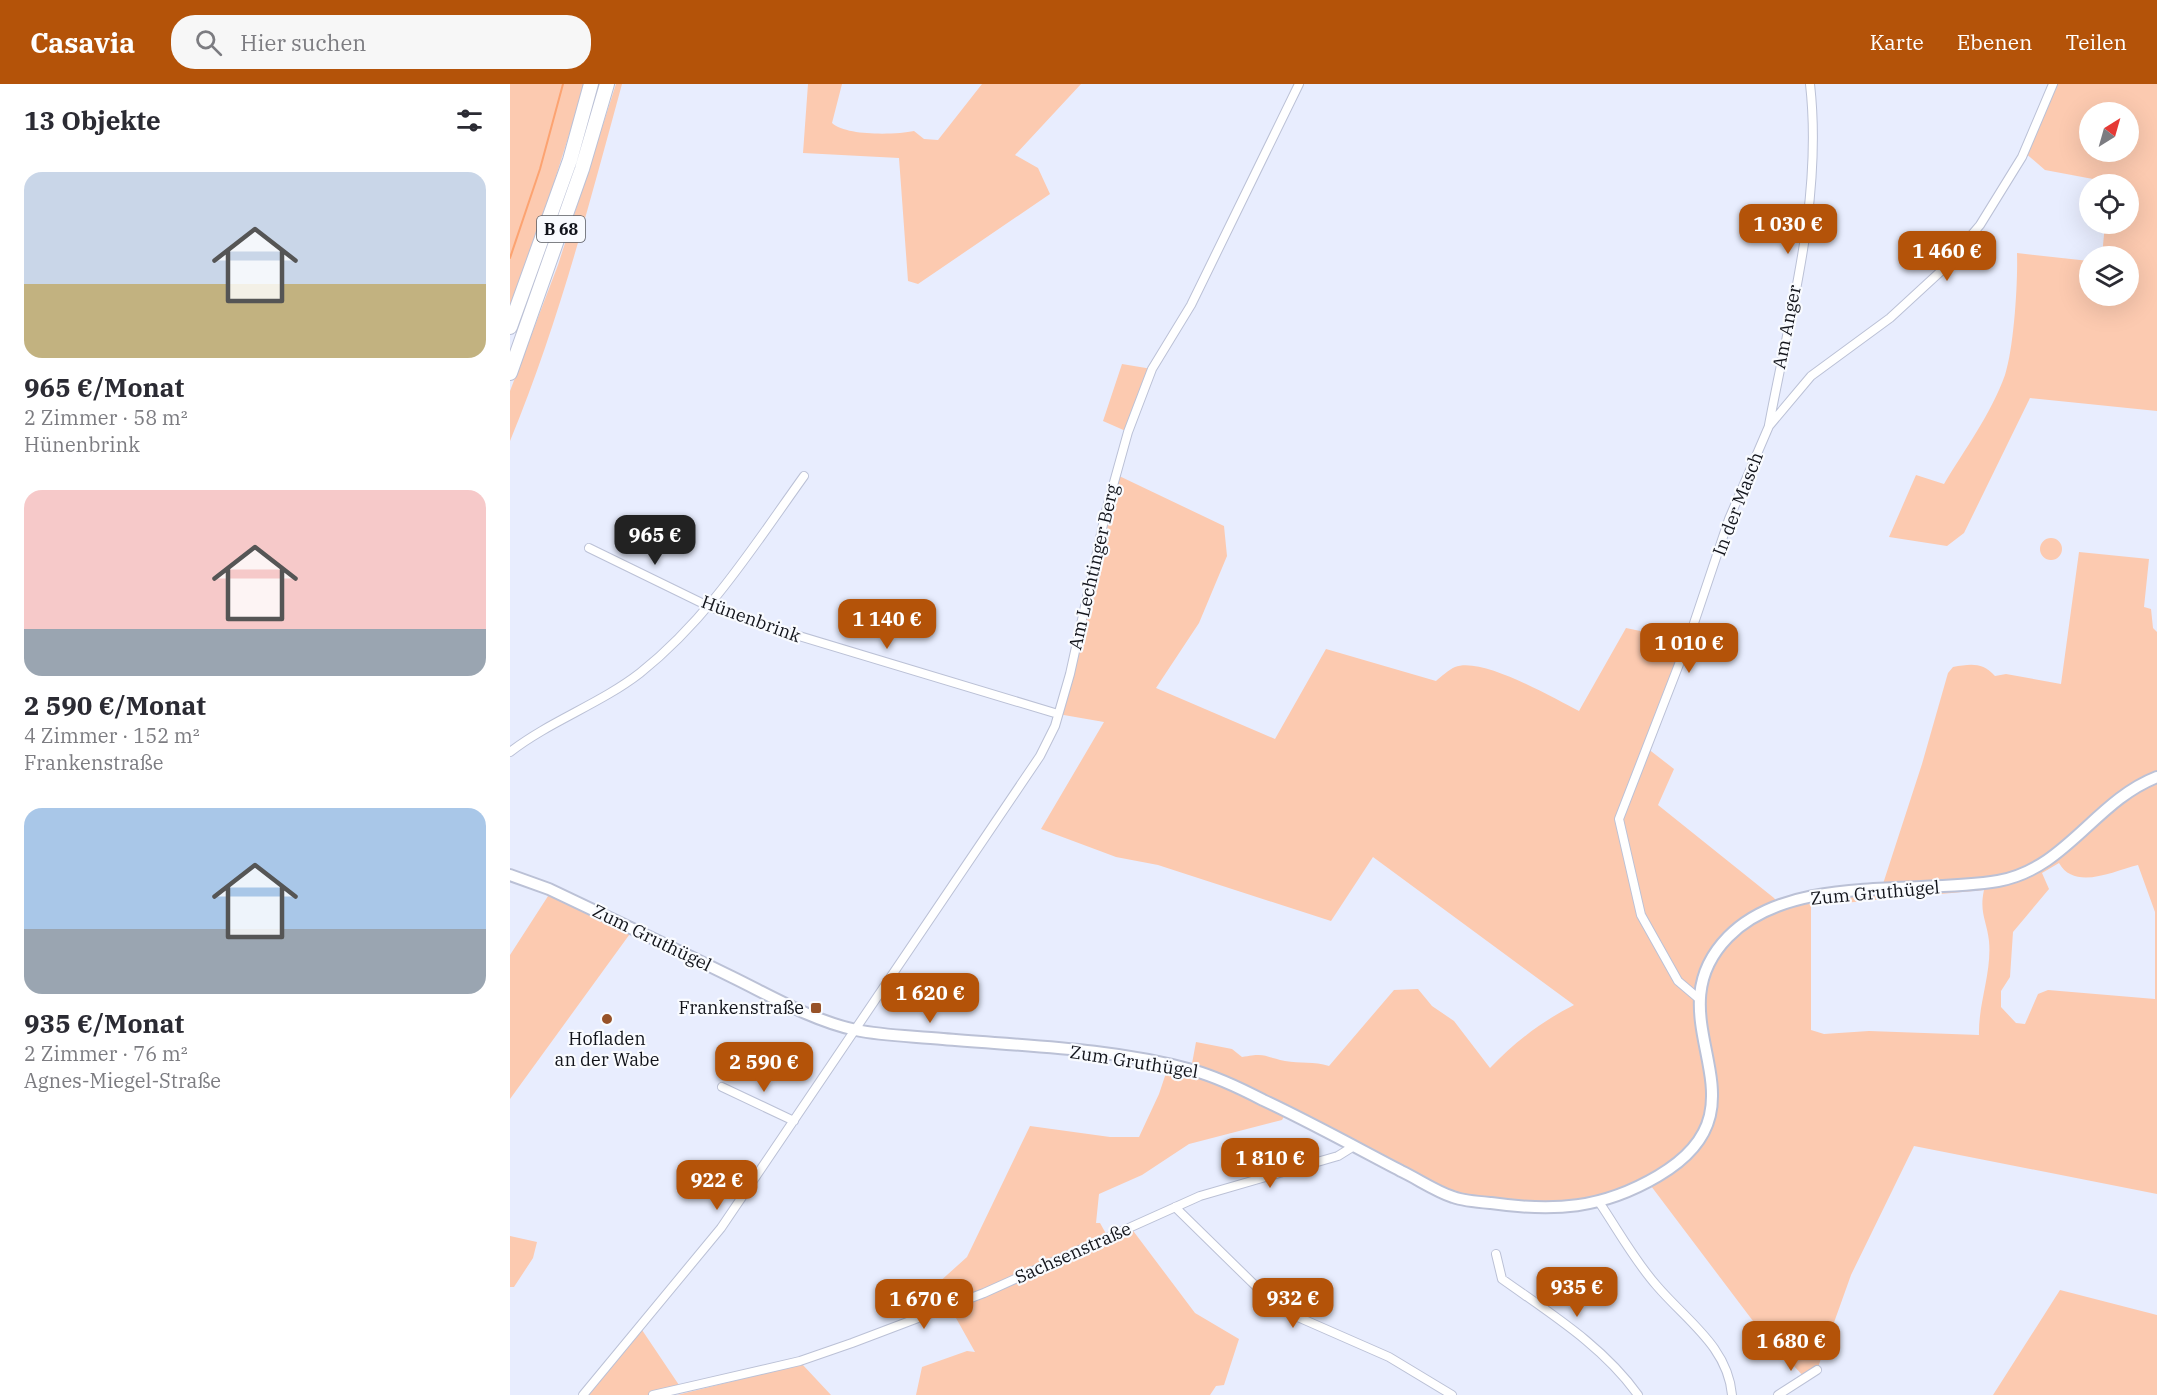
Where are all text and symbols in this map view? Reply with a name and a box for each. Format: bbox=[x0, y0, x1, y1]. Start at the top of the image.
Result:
search box bbox=[171, 15, 591, 69]
text: Casavia bbox=[30, 24, 135, 61]
icon: search bbox=[192, 26, 225, 59]
text: Hier suchen bbox=[240, 28, 366, 57]
text: Karte bbox=[1870, 28, 1924, 56]
text: Ebenen bbox=[1957, 28, 2032, 56]
text: Teilen bbox=[2065, 28, 2127, 56]
north arrow bbox=[2079, 102, 2139, 162]
map controls bbox=[2079, 102, 2139, 306]
text: 13 Objekte bbox=[24, 103, 161, 137]
icon: filters bbox=[453, 104, 486, 137]
button: locate bbox=[2079, 174, 2139, 234]
pin: 1 030 € bbox=[1733, 204, 1843, 255]
text: 1 030 € bbox=[1753, 210, 1823, 237]
icon: home bbox=[201, 211, 309, 319]
road number: B 68 bbox=[537, 216, 585, 242]
pin: 1 460 € bbox=[1892, 231, 2002, 282]
text: 1 460 € bbox=[1912, 237, 1982, 264]
button: layers bbox=[2079, 246, 2139, 306]
street label: Am Anger bbox=[1767, 283, 1806, 371]
text: 965 €/Monat bbox=[24, 370, 184, 404]
text: 2 Zimmer · 58 m² bbox=[24, 404, 188, 431]
text: Hünenbrink bbox=[24, 431, 140, 458]
street label: In der Masch bbox=[1707, 449, 1768, 559]
street label: Am Lechtinger Berg bbox=[1063, 482, 1124, 652]
pin: 965 € bbox=[613, 515, 697, 566]
text: 965 € bbox=[628, 521, 682, 548]
icon: home bbox=[201, 529, 309, 637]
street label: Hünenbrink bbox=[698, 590, 805, 647]
pin: 1 140 € bbox=[832, 599, 942, 650]
text: 1 140 € bbox=[852, 605, 922, 632]
pin: 1 010 € bbox=[1634, 623, 1744, 674]
text: 1 010 € bbox=[1654, 629, 1724, 656]
text: 2 590 €/Monat bbox=[24, 688, 206, 722]
text: 4 Zimmer · 152 m² bbox=[24, 722, 200, 749]
text: Frankenstraße bbox=[24, 749, 163, 776]
icon: home bbox=[201, 847, 309, 955]
street label: Zum Gruthügel bbox=[1809, 875, 1941, 910]
street label: Zum Gruthügel bbox=[589, 899, 716, 976]
pin: 1 620 € bbox=[875, 973, 985, 1024]
text: 1 620 € bbox=[895, 979, 965, 1006]
place label: Frankenstraße bbox=[678, 996, 804, 1019]
marker: Frankenstraße bbox=[809, 1001, 823, 1015]
text: 935 €/Monat bbox=[24, 1006, 184, 1040]
marker: Hofladen an der Wabe bbox=[600, 1012, 614, 1026]
place label: Hofladen an der Wabe bbox=[555, 1027, 659, 1071]
text: 2 Zimmer · 76 m² bbox=[24, 1040, 188, 1067]
street label: Zum Gruthügel bbox=[1068, 1040, 1200, 1083]
pin: 2 590 € bbox=[709, 1042, 819, 1093]
text: 2 590 € bbox=[729, 1048, 799, 1075]
text: Agnes-Miegel-Straße bbox=[24, 1067, 221, 1094]
pin: 1 810 € bbox=[1215, 1138, 1325, 1189]
text: 1 810 € bbox=[1235, 1144, 1305, 1171]
pin: 922 € bbox=[675, 1160, 759, 1211]
text: 922 € bbox=[690, 1166, 744, 1193]
street label: Sachsenstraße bbox=[1011, 1217, 1135, 1288]
pin: 935 € bbox=[1535, 1267, 1619, 1318]
text: 935 € bbox=[1550, 1273, 1604, 1300]
pin: 932 € bbox=[1251, 1278, 1335, 1329]
pin: 1 670 € bbox=[869, 1279, 979, 1330]
text: 932 € bbox=[1266, 1284, 1320, 1311]
text: 1 670 € bbox=[889, 1285, 959, 1312]
pin: 1 680 € bbox=[1736, 1321, 1846, 1372]
text: 1 680 € bbox=[1756, 1327, 1826, 1354]

